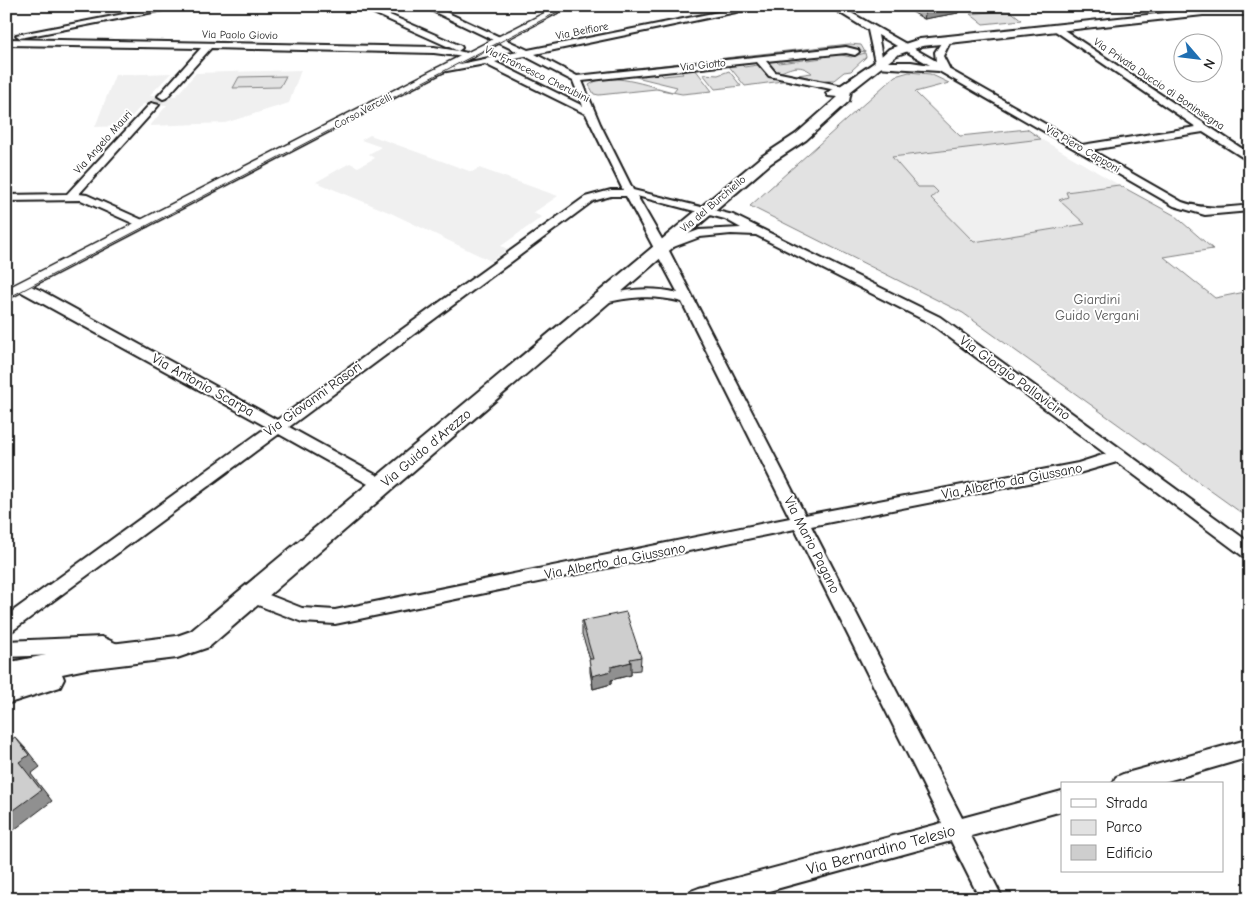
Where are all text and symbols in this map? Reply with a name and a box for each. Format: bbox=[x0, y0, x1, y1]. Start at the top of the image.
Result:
street label: Via Belfiore bbox=[554, 19, 610, 42]
street label: Via Paolo Giovio bbox=[202, 28, 278, 42]
north arrow bbox=[1174, 32, 1224, 82]
street label: Via Privata Duccio di Boninsegna bbox=[1091, 35, 1227, 133]
street label: Via Francesco Cherubini bbox=[482, 43, 592, 105]
street label: Via Giotto bbox=[680, 56, 727, 74]
text: N bbox=[1199, 56, 1219, 72]
street label: Corso Vercelli bbox=[332, 90, 394, 132]
street label: Via Angelo Mauri bbox=[71, 108, 135, 176]
street label: Via Piero Capponi bbox=[1043, 122, 1123, 176]
street label: Via del Burchiello bbox=[678, 173, 749, 235]
park label: Giardini Guido Vergani bbox=[1055, 291, 1139, 324]
street label: Via Giorgio Pallavicino bbox=[956, 332, 1074, 424]
street label: Via Antonio Scarpa bbox=[149, 350, 257, 420]
street label: Via Giovanni Rasori bbox=[261, 358, 365, 440]
street label: Via Guido d'Arezzo bbox=[378, 405, 474, 491]
street label: Via Alberto da Giussano bbox=[940, 459, 1084, 503]
street label: Via Mario Pagano bbox=[780, 494, 844, 596]
street label: Via Alberto da Giussano bbox=[543, 539, 687, 583]
legend bbox=[1061, 782, 1224, 872]
text: Strada bbox=[1106, 794, 1148, 812]
text: Parco bbox=[1106, 818, 1142, 836]
street label: Via Bernardino Telesio bbox=[805, 821, 957, 879]
text: Edificio bbox=[1106, 844, 1153, 862]

